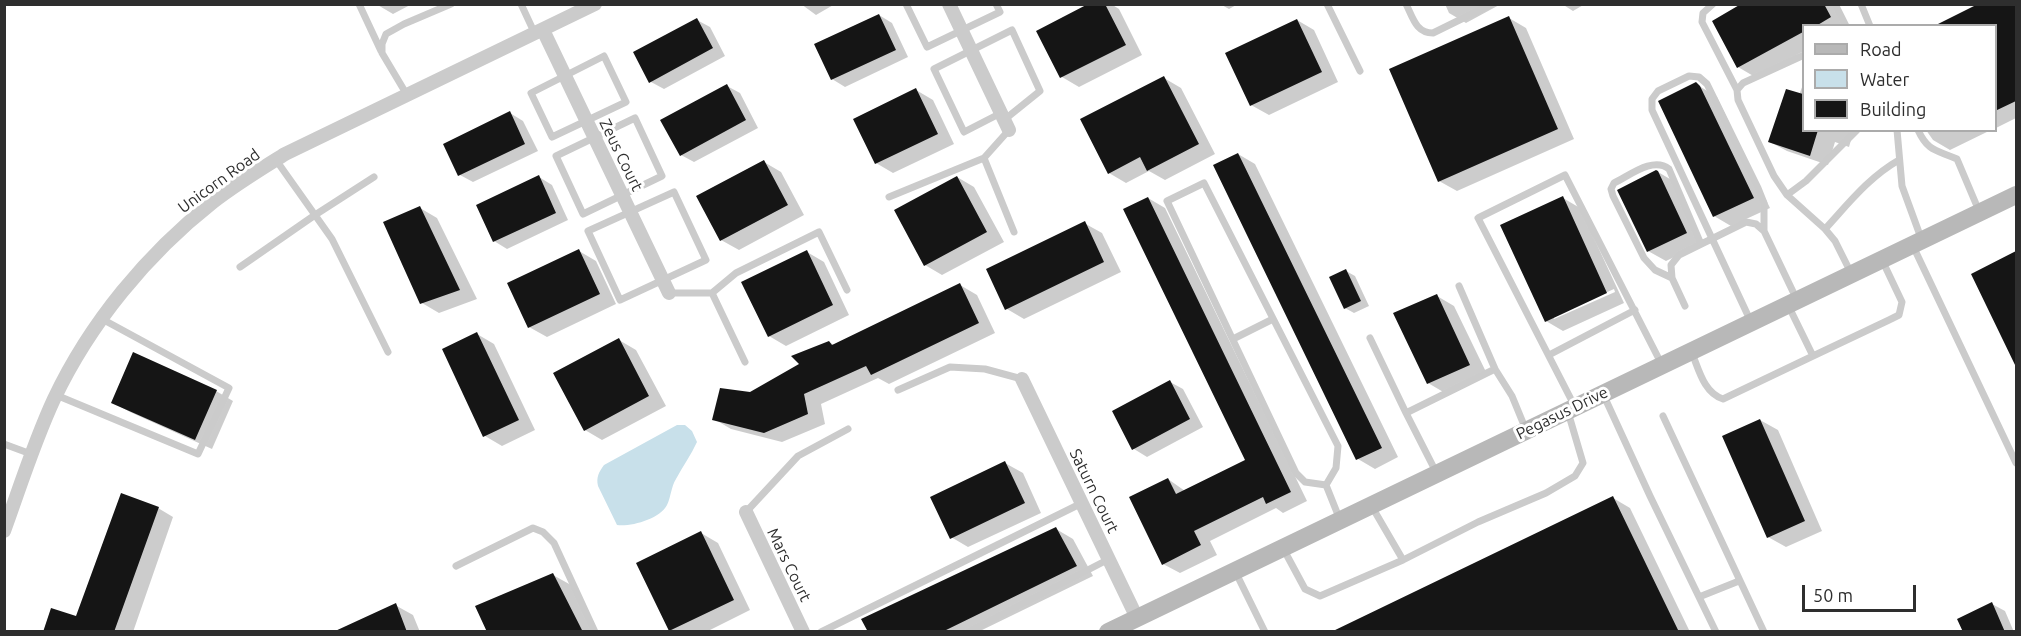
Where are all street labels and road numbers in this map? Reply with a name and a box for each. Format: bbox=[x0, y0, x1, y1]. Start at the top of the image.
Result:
street label: Zeus Court bbox=[595, 116, 647, 194]
street label: Unicorn Road bbox=[174, 145, 264, 217]
street label: Pegasus Drive bbox=[1513, 382, 1611, 444]
street label: Saturn Court bbox=[1065, 446, 1123, 536]
street label: Mars Court bbox=[763, 525, 815, 605]

